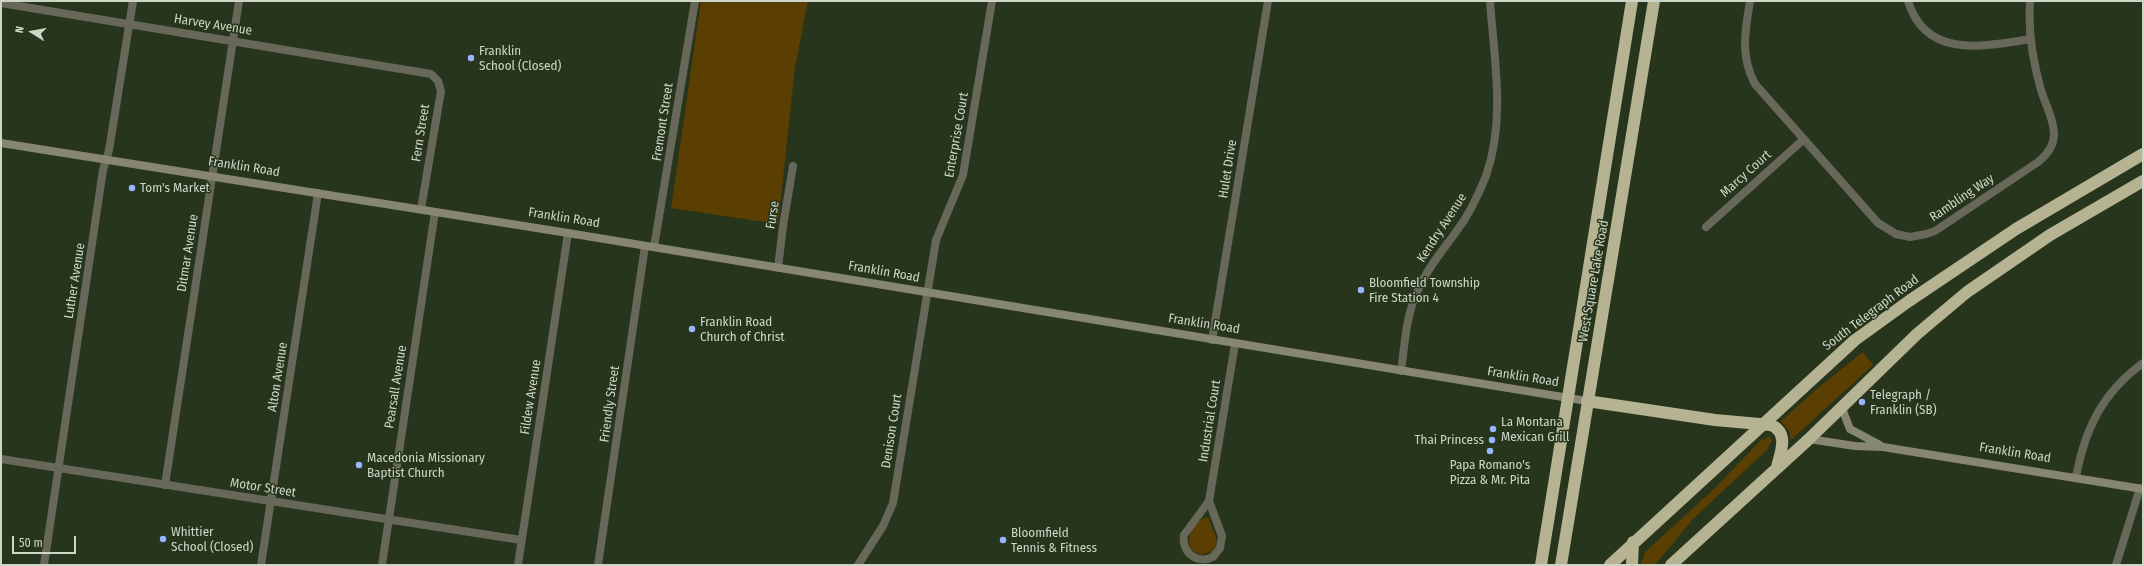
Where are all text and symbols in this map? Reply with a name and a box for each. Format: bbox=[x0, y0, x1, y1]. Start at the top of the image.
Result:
street label: Harvey Avenue bbox=[173, 11, 253, 39]
north arrow bbox=[12, 12, 52, 52]
text: N bbox=[13, 25, 27, 34]
place label: Franklin School (Closed) bbox=[479, 43, 561, 74]
marker: Franklin School (Closed) bbox=[466, 53, 476, 63]
street label: Fremont Street bbox=[649, 82, 677, 162]
street label: Enterprise Court bbox=[942, 91, 972, 179]
street label: Fern Street bbox=[409, 103, 433, 163]
street label: Hulet Drive bbox=[1216, 138, 1240, 200]
street label: Marcy Court bbox=[1717, 147, 1775, 201]
street label: Franklin Road bbox=[207, 154, 281, 180]
street label: Rambling Way bbox=[1927, 171, 1997, 225]
place label: Tom's Market bbox=[140, 180, 210, 196]
marker: Tom's Market bbox=[127, 183, 137, 193]
street label: Kendry Avenue bbox=[1414, 190, 1470, 266]
street label: Furse bbox=[763, 200, 783, 230]
street label: Franklin Road bbox=[527, 205, 601, 231]
street label: Ditmar Avenue bbox=[174, 213, 202, 293]
street label: West Square Lake Road bbox=[1576, 219, 1612, 343]
street label: Luther Avenue bbox=[61, 242, 89, 320]
street label: Franklin Road bbox=[847, 258, 921, 286]
street label: South Telegraph Road bbox=[1820, 272, 1922, 354]
place label: Bloomfield Township Fire Station 4 bbox=[1369, 275, 1480, 306]
marker: Bloomfield Township Fire Station 4 bbox=[1356, 285, 1366, 295]
street label: Franklin Road bbox=[1167, 311, 1241, 337]
place label: Franklin Road Church of Christ bbox=[700, 314, 785, 345]
marker: Franklin Road Church of Christ bbox=[687, 324, 697, 334]
street label: Alton Avenue bbox=[265, 341, 291, 413]
street label: Pearsall Avenue bbox=[382, 344, 410, 430]
street label: Fildew Avenue bbox=[517, 358, 545, 436]
street label: Franklin Road bbox=[1486, 364, 1560, 390]
street label: Friendly Street bbox=[597, 365, 623, 443]
street label: Industrial Court bbox=[1196, 379, 1224, 463]
place label: Telegraph / Franklin (SB) bbox=[1870, 387, 1936, 418]
street label: Denison Court bbox=[878, 393, 906, 469]
marker: Telegraph / Franklin (SB) bbox=[1857, 397, 1867, 407]
place label: La Montana Mexican Grill bbox=[1501, 414, 1569, 445]
marker: La Montana Mexican Grill bbox=[1488, 424, 1498, 434]
place label: Thai Princess bbox=[1415, 432, 1484, 448]
marker: Thai Princess bbox=[1487, 435, 1497, 445]
street label: Franklin Road bbox=[1978, 440, 2052, 466]
marker: Papa Romano's Pizza & Mr. Pita bbox=[1485, 446, 1495, 456]
place label: Macedonia Missionary Baptist Church bbox=[367, 450, 485, 481]
place label: Papa Romano's Pizza & Mr. Pita bbox=[1450, 457, 1530, 488]
marker: Macedonia Missionary Baptist Church bbox=[354, 460, 364, 470]
street label: Motor Street bbox=[229, 475, 297, 501]
place label: Whittier School (Closed) bbox=[171, 524, 253, 555]
place label: Bloomfield Tennis & Fitness bbox=[1011, 525, 1097, 556]
scale bar bbox=[14, 528, 78, 554]
marker: Whittier School (Closed) bbox=[158, 534, 168, 544]
marker: Bloomfield Tennis & Fitness bbox=[998, 535, 1008, 545]
text: 50 m bbox=[19, 536, 43, 550]

